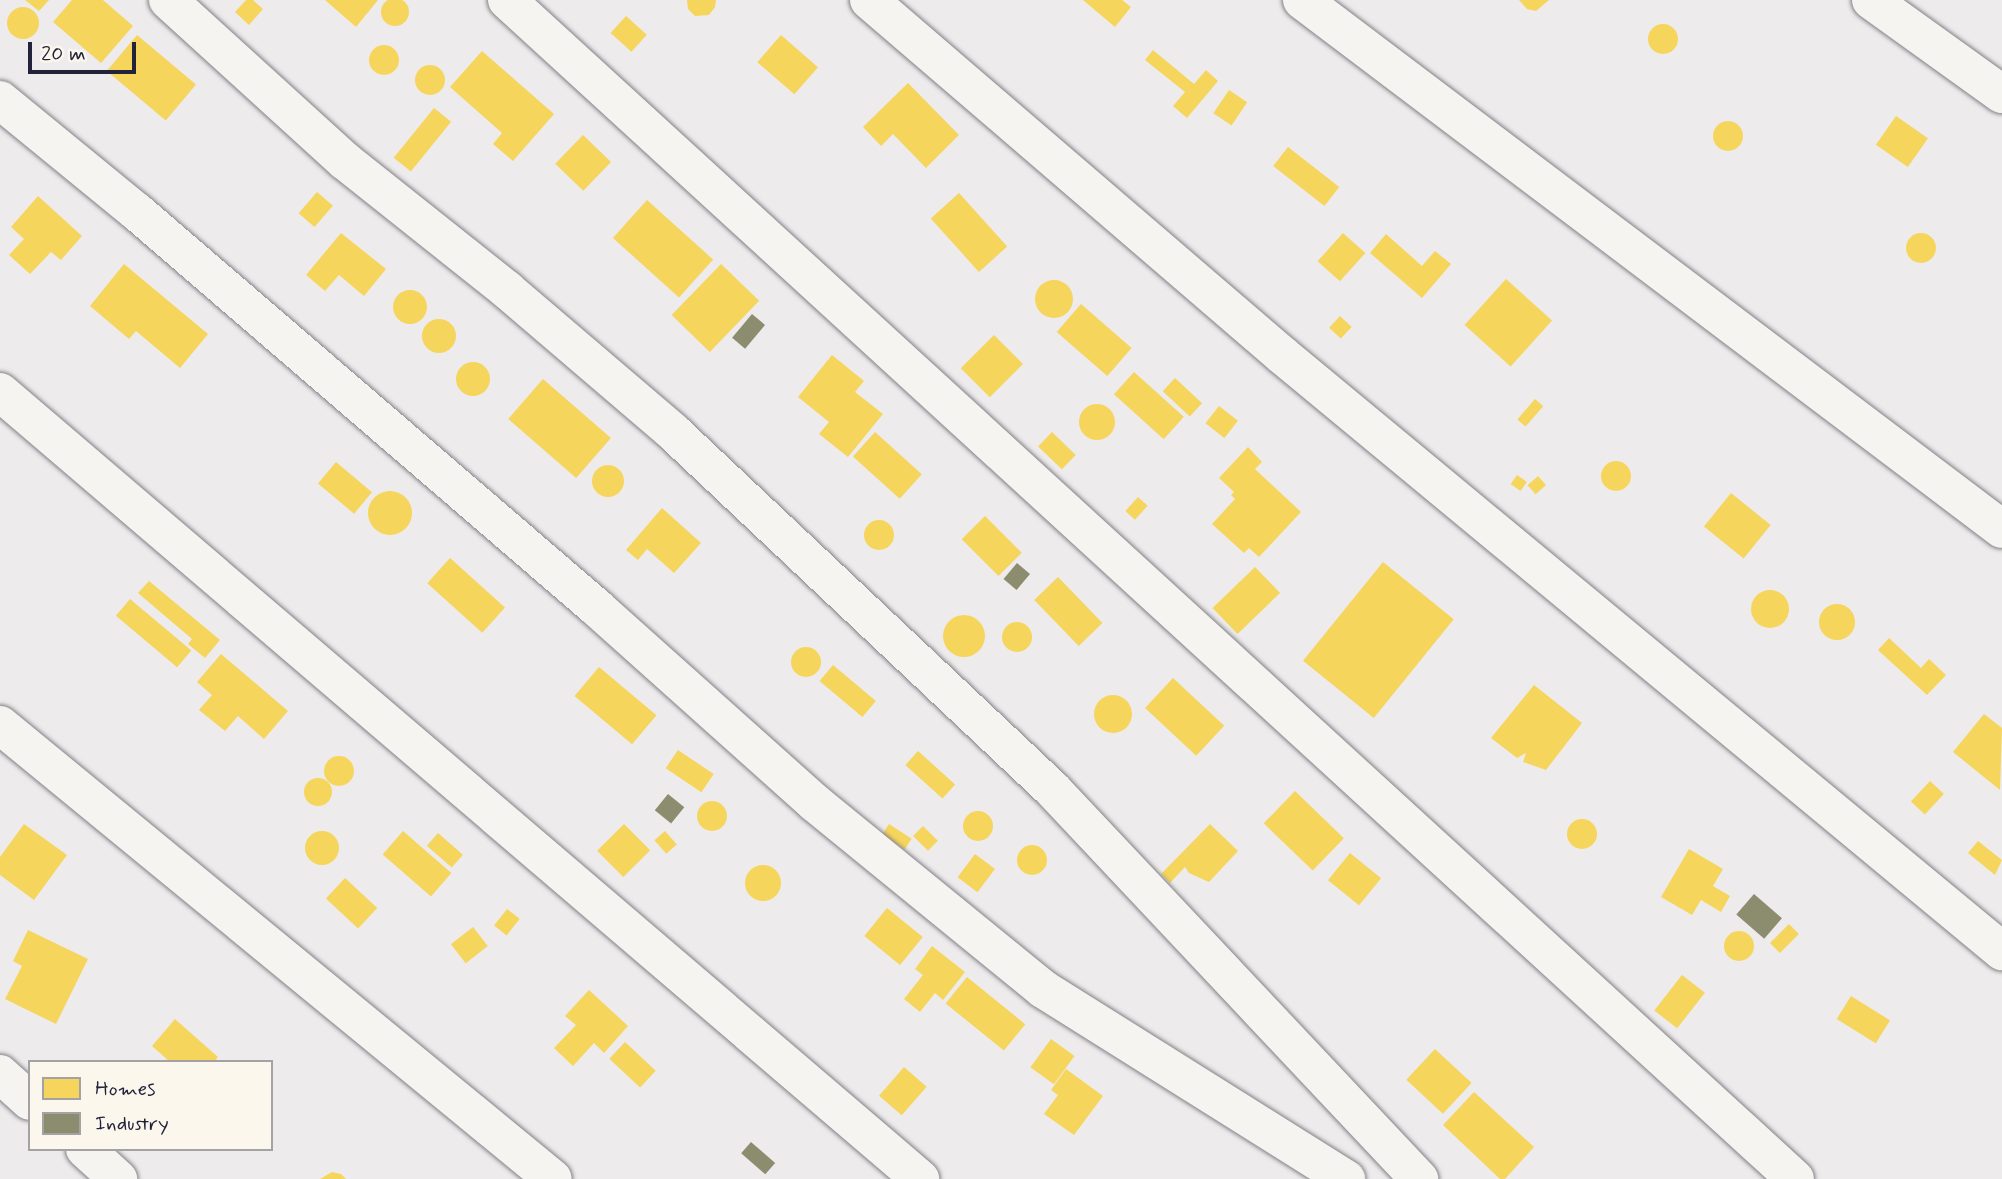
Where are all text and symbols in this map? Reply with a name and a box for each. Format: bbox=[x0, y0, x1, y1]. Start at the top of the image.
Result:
scale bar bbox=[32, 28, 140, 72]
text: 20 m bbox=[41, 40, 86, 68]
legend bbox=[28, 1060, 273, 1151]
text: Homes bbox=[95, 1075, 155, 1103]
text: Industry bbox=[95, 1110, 169, 1138]

